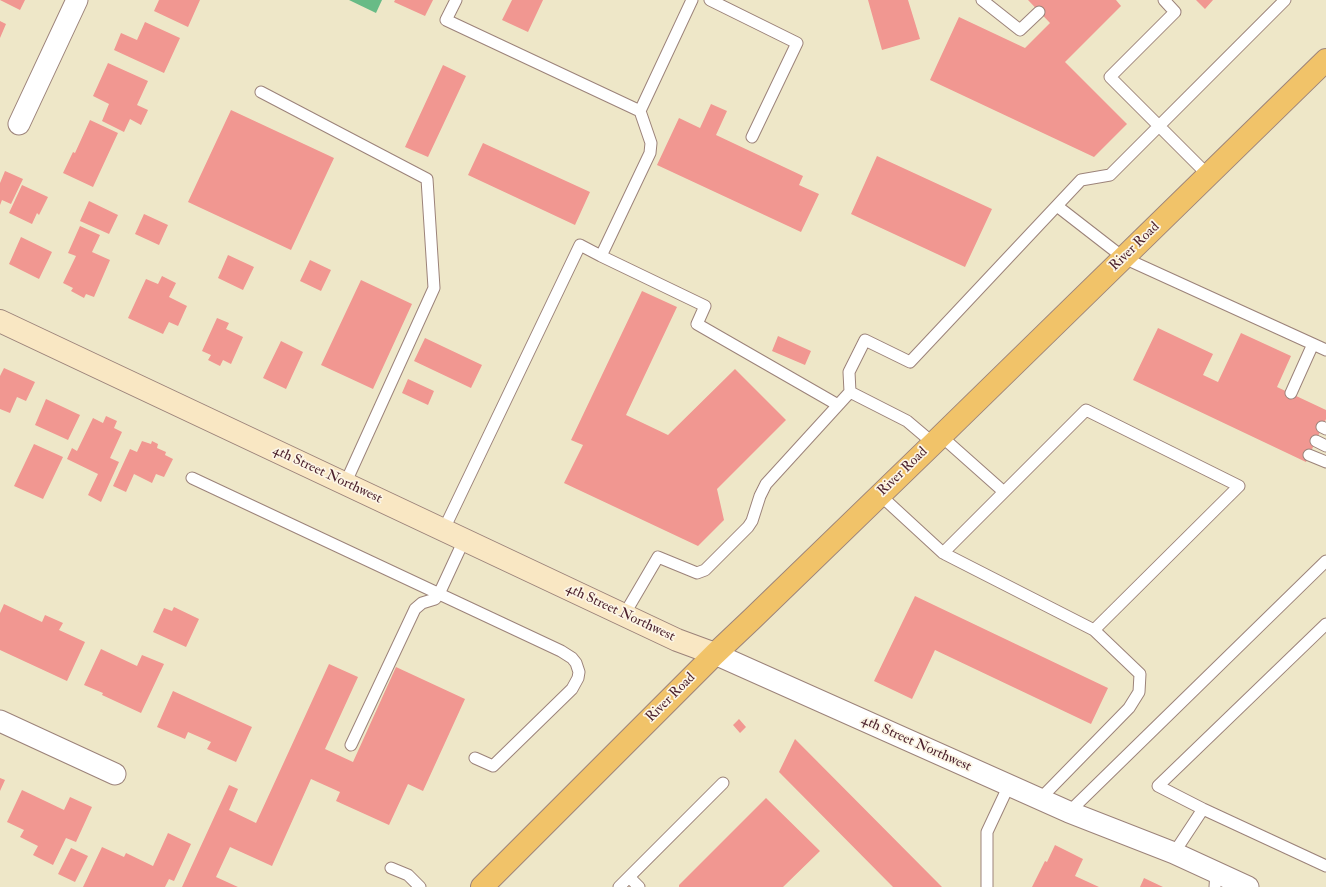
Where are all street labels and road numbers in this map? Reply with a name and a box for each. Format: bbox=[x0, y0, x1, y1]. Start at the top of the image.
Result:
street label: River Road bbox=[1107, 219, 1163, 275]
street label: 4th Street Northwest bbox=[270, 442, 384, 508]
street label: River Road bbox=[875, 444, 931, 500]
street label: 4th Street Northwest bbox=[563, 580, 677, 646]
street label: River Road bbox=[643, 670, 699, 726]
street label: 4th Street Northwest bbox=[858, 712, 974, 776]

